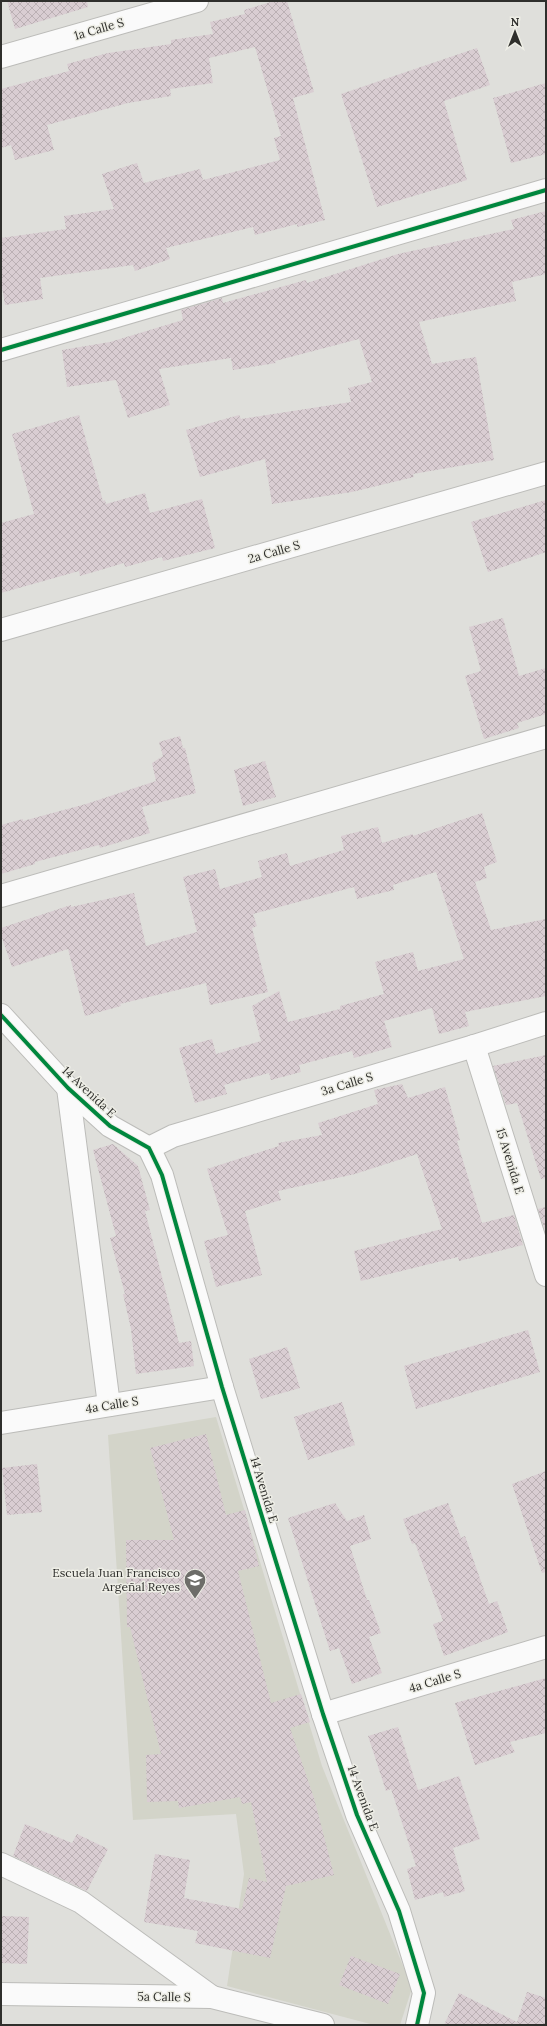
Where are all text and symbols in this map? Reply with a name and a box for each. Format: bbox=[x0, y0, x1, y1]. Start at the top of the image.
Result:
north arrow bbox=[495, 12, 535, 52]
street label: 1a Calle S bbox=[72, 14, 126, 43]
text: N bbox=[511, 15, 520, 29]
street label: 2a Calle S bbox=[246, 537, 302, 566]
street label: 14 Avenida E bbox=[59, 1063, 119, 1120]
street label: 3a Calle S bbox=[319, 1068, 375, 1099]
street label: 15 Avenida E bbox=[493, 1126, 528, 1196]
street label: 4a Calle S bbox=[84, 1393, 140, 1416]
street label: 14 Avenida E bbox=[247, 1455, 282, 1525]
place label: Escuela Juan Francisco Argeñal Reyes bbox=[52, 1565, 180, 1594]
school or university icon: Escuela Juan Francisco Argeñal Reyes bbox=[182, 1567, 208, 1600]
street label: 4a Calle S bbox=[407, 1665, 463, 1696]
street label: 14 Avenida E bbox=[345, 1763, 382, 1833]
street label: 5a Calle S bbox=[137, 1989, 191, 2004]

